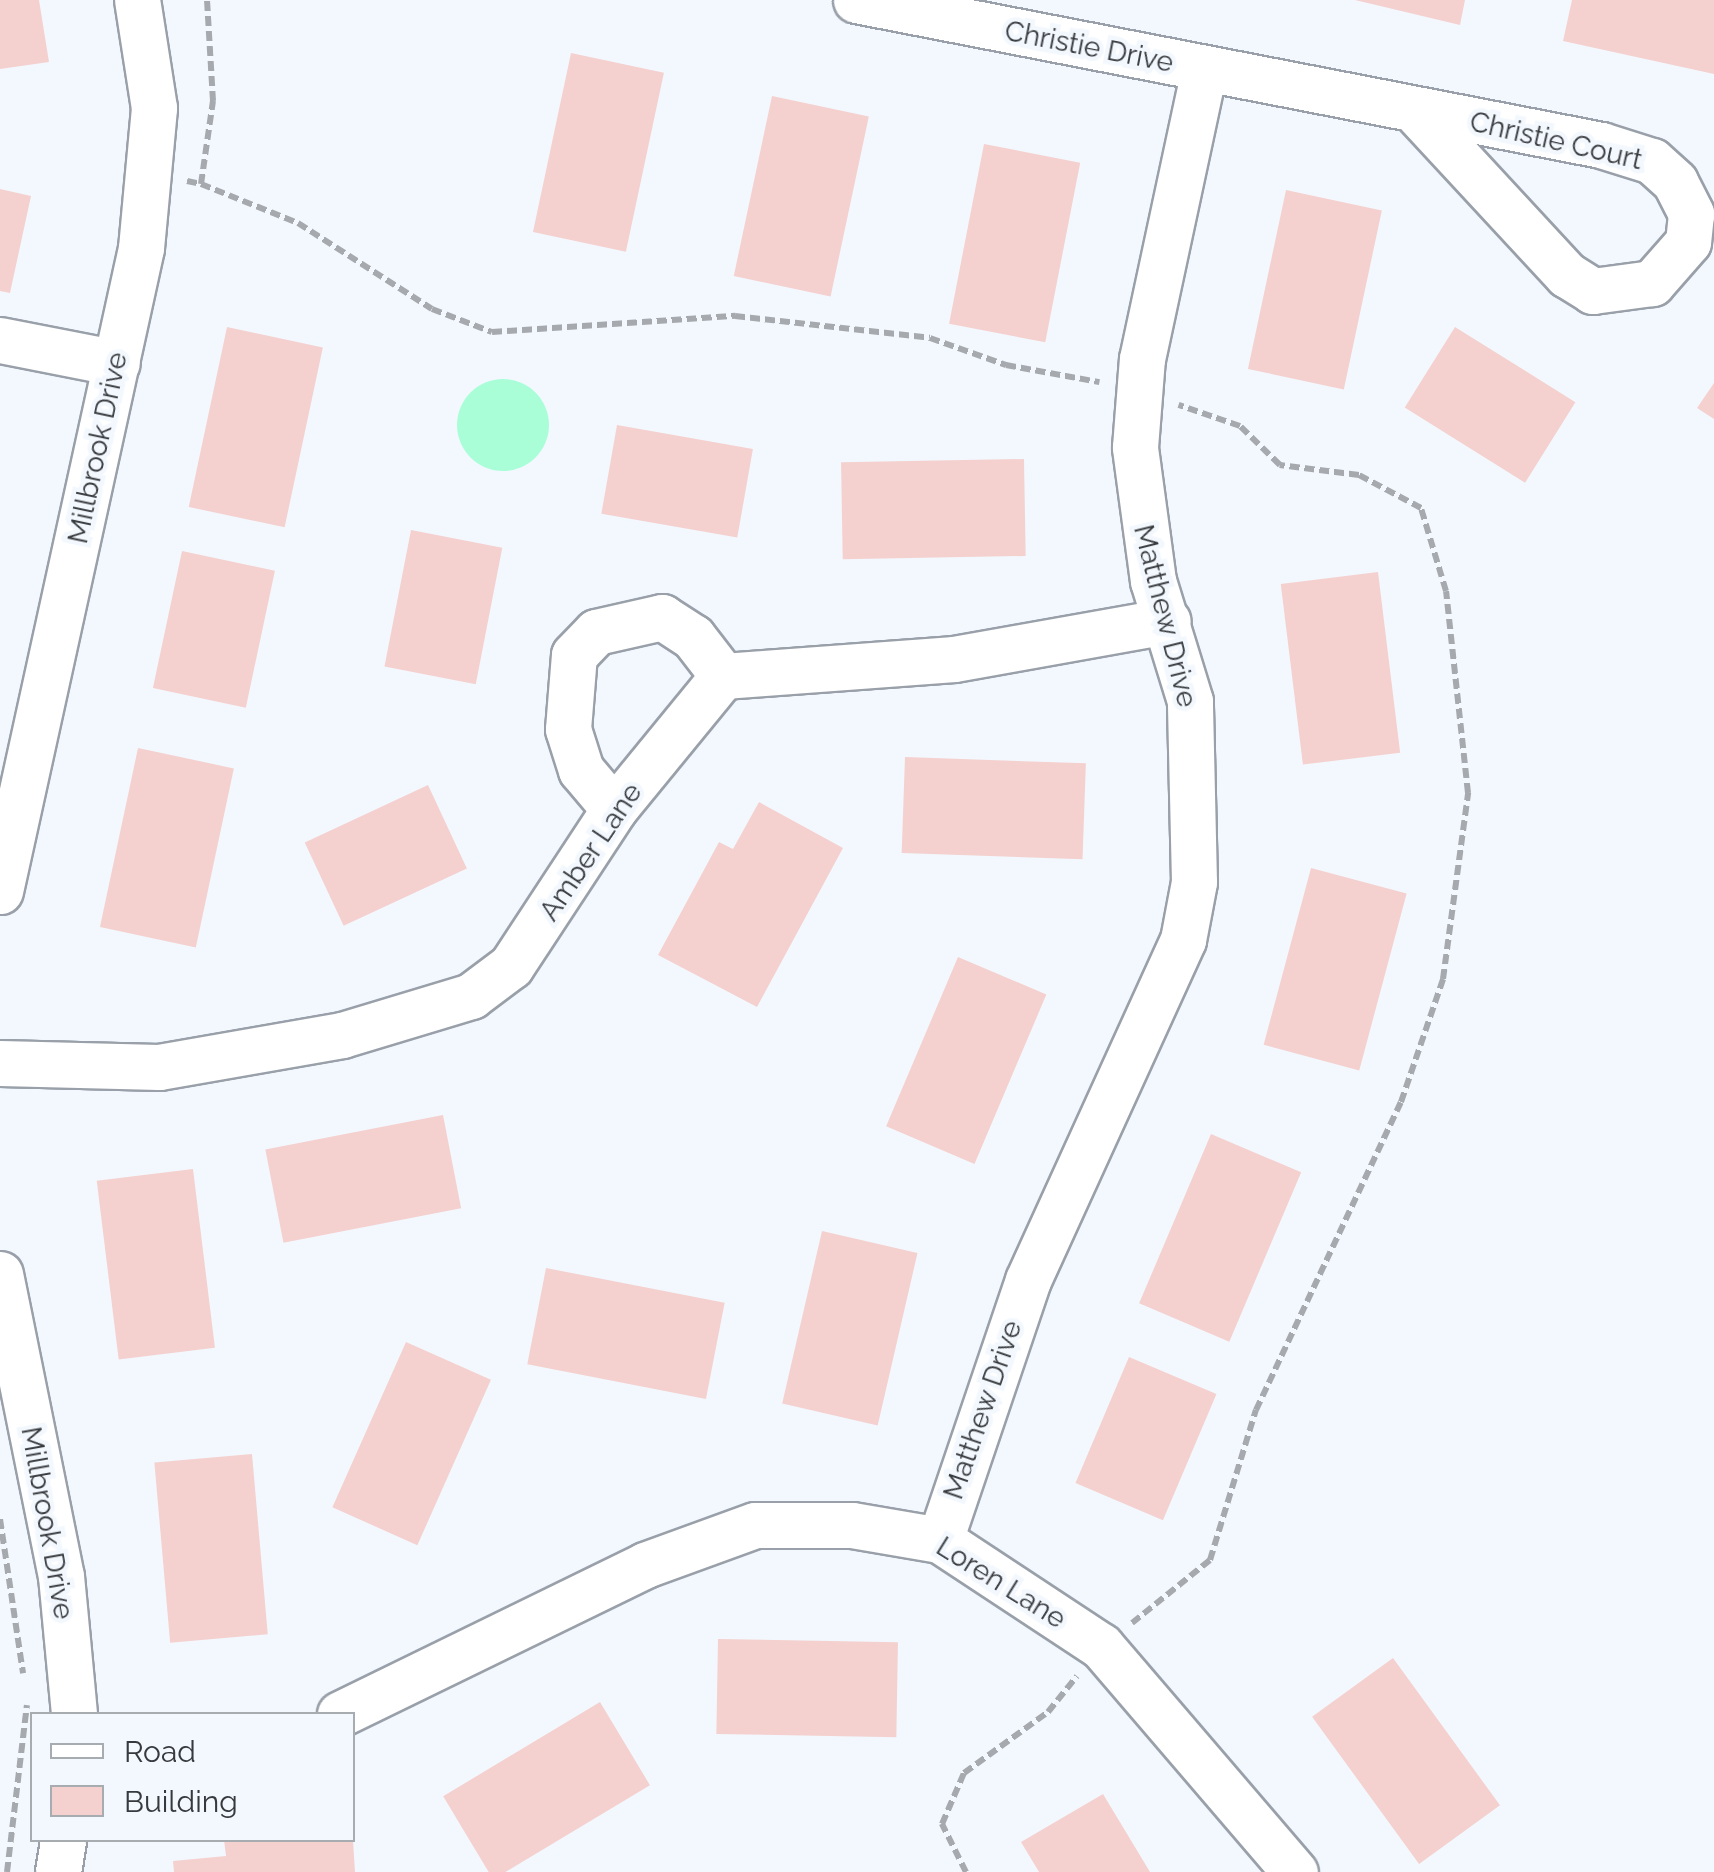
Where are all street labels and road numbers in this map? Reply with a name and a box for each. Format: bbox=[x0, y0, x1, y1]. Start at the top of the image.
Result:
street label: Christie Drive bbox=[1002, 14, 1176, 80]
street label: Christie Court bbox=[1467, 105, 1645, 177]
street label: Millbrook Drive bbox=[61, 349, 135, 547]
street label: Matthew Drive bbox=[1126, 521, 1204, 711]
street label: Amber Lane bbox=[532, 776, 650, 928]
street label: Matthew Drive bbox=[937, 1316, 1029, 1504]
street label: Millbrook Drive bbox=[14, 1424, 80, 1622]
street label: Loren Lane bbox=[930, 1530, 1072, 1636]

